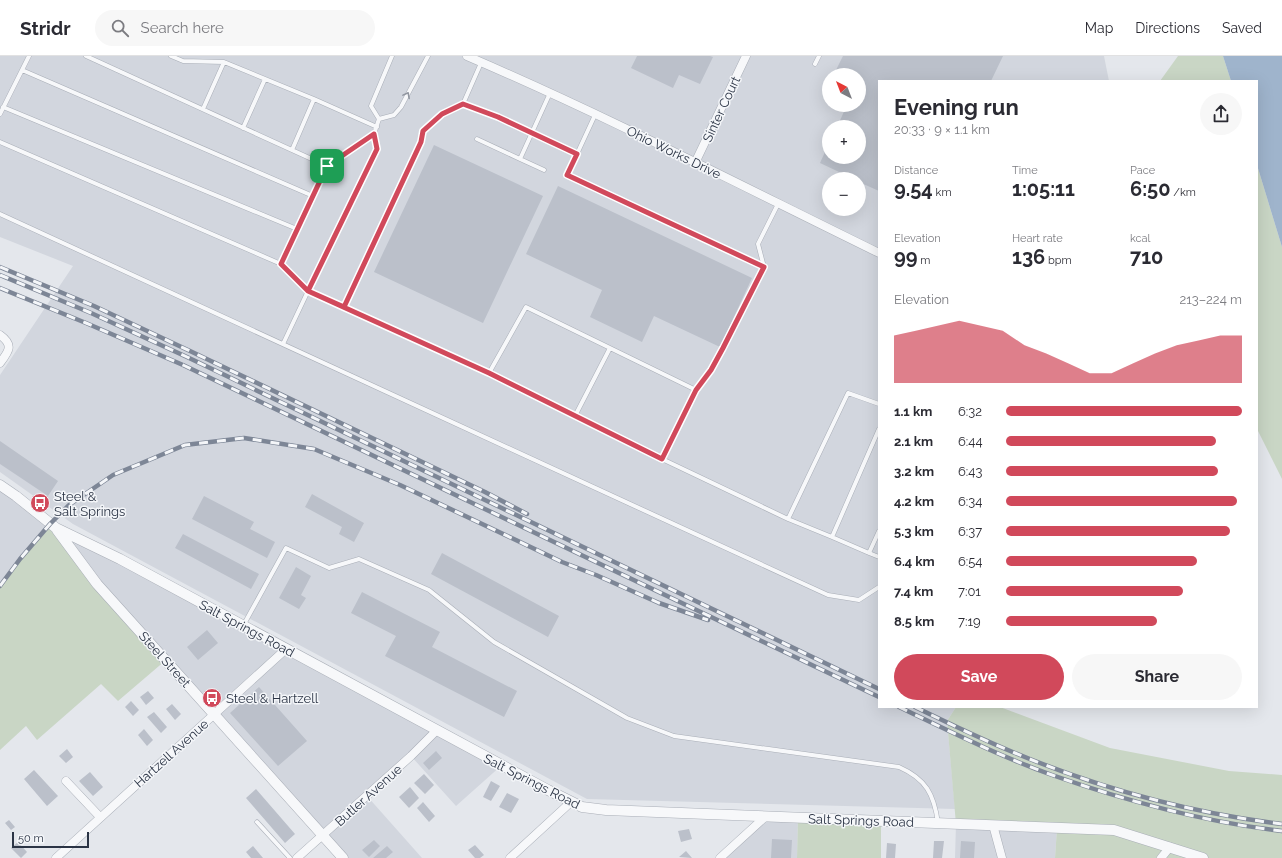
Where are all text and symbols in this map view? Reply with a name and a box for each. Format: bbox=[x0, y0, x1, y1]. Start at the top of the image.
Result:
search box bbox=[95, 10, 375, 46]
text: Stridr bbox=[20, 17, 71, 39]
icon: search bbox=[109, 17, 131, 39]
text: Search here bbox=[141, 19, 224, 37]
text: Map bbox=[1085, 20, 1113, 36]
text: Directions bbox=[1135, 20, 1200, 36]
text: Saved bbox=[1222, 20, 1262, 36]
north arrow bbox=[822, 68, 866, 112]
map controls bbox=[822, 68, 866, 216]
street label: Sinter Court bbox=[700, 73, 744, 145]
one-way arrow bbox=[402, 92, 409, 100]
button: share bbox=[1200, 93, 1242, 135]
text: Evening run bbox=[894, 94, 1019, 120]
button: + bbox=[822, 120, 866, 164]
text: 20:33 · 9 × 1.1 km bbox=[894, 122, 990, 137]
street label: Ohio Works Drive bbox=[624, 123, 724, 182]
pin bbox=[310, 149, 344, 183]
icon: arrive bbox=[316, 155, 338, 177]
text: Distance bbox=[894, 164, 938, 177]
text: Time bbox=[1012, 164, 1038, 177]
text: Pace bbox=[1130, 164, 1155, 177]
button: − bbox=[822, 172, 866, 216]
text: 9.54 bbox=[894, 177, 933, 201]
text: 1:05:11 bbox=[1012, 177, 1075, 201]
text: 6:50 bbox=[1130, 177, 1170, 201]
text: km bbox=[933, 186, 952, 199]
text: /km bbox=[1170, 186, 1196, 199]
text: Elevation bbox=[894, 232, 941, 245]
text: Heart rate bbox=[1012, 232, 1063, 245]
text: kcal bbox=[1130, 232, 1151, 245]
text: 99 bbox=[894, 245, 918, 269]
text: 136 bbox=[1012, 245, 1045, 269]
text: 710 bbox=[1130, 245, 1163, 269]
text: m bbox=[918, 254, 930, 267]
text: bpm bbox=[1045, 254, 1072, 267]
text: Elevation bbox=[894, 292, 949, 307]
text: 213–224 m bbox=[1179, 292, 1242, 307]
text: 1.1 km bbox=[894, 404, 932, 419]
text: 6:32 bbox=[958, 404, 982, 419]
text: 2.1 km bbox=[894, 434, 933, 449]
text: 6:44 bbox=[958, 434, 982, 449]
text: 3.2 km bbox=[894, 464, 934, 479]
text: 6:43 bbox=[958, 464, 982, 479]
place label: Steel & Salt Springs bbox=[54, 489, 125, 519]
bus stop icon: Steel & Salt Springs bbox=[29, 492, 51, 514]
text: 4.2 km bbox=[894, 494, 934, 509]
text: 6:34 bbox=[958, 494, 982, 509]
text: 5.3 km bbox=[894, 524, 934, 539]
text: 6:37 bbox=[958, 524, 982, 539]
text: 6.4 km bbox=[894, 554, 935, 569]
text: 6:54 bbox=[958, 554, 982, 569]
text: 7.4 km bbox=[894, 584, 933, 599]
text: 7:01 bbox=[958, 584, 981, 599]
street label: Salt Springs Road bbox=[196, 597, 297, 660]
text: 8.5 km bbox=[894, 614, 934, 629]
text: 7:19 bbox=[958, 614, 981, 629]
street label: Steel Street bbox=[136, 628, 194, 691]
button: Save bbox=[894, 654, 1064, 700]
button: Share bbox=[1072, 654, 1242, 700]
bus stop icon: Steel & Hartzell bbox=[201, 687, 223, 709]
place label: Steel & Hartzell bbox=[226, 691, 319, 706]
street label: Hartzell Avenue bbox=[131, 716, 212, 791]
street label: Salt Springs Road bbox=[481, 751, 582, 812]
street label: Butler Avenue bbox=[332, 761, 405, 829]
street label: Salt Springs Road bbox=[808, 811, 914, 830]
scale bar bbox=[12, 830, 89, 849]
text: 50 m bbox=[18, 832, 44, 845]

